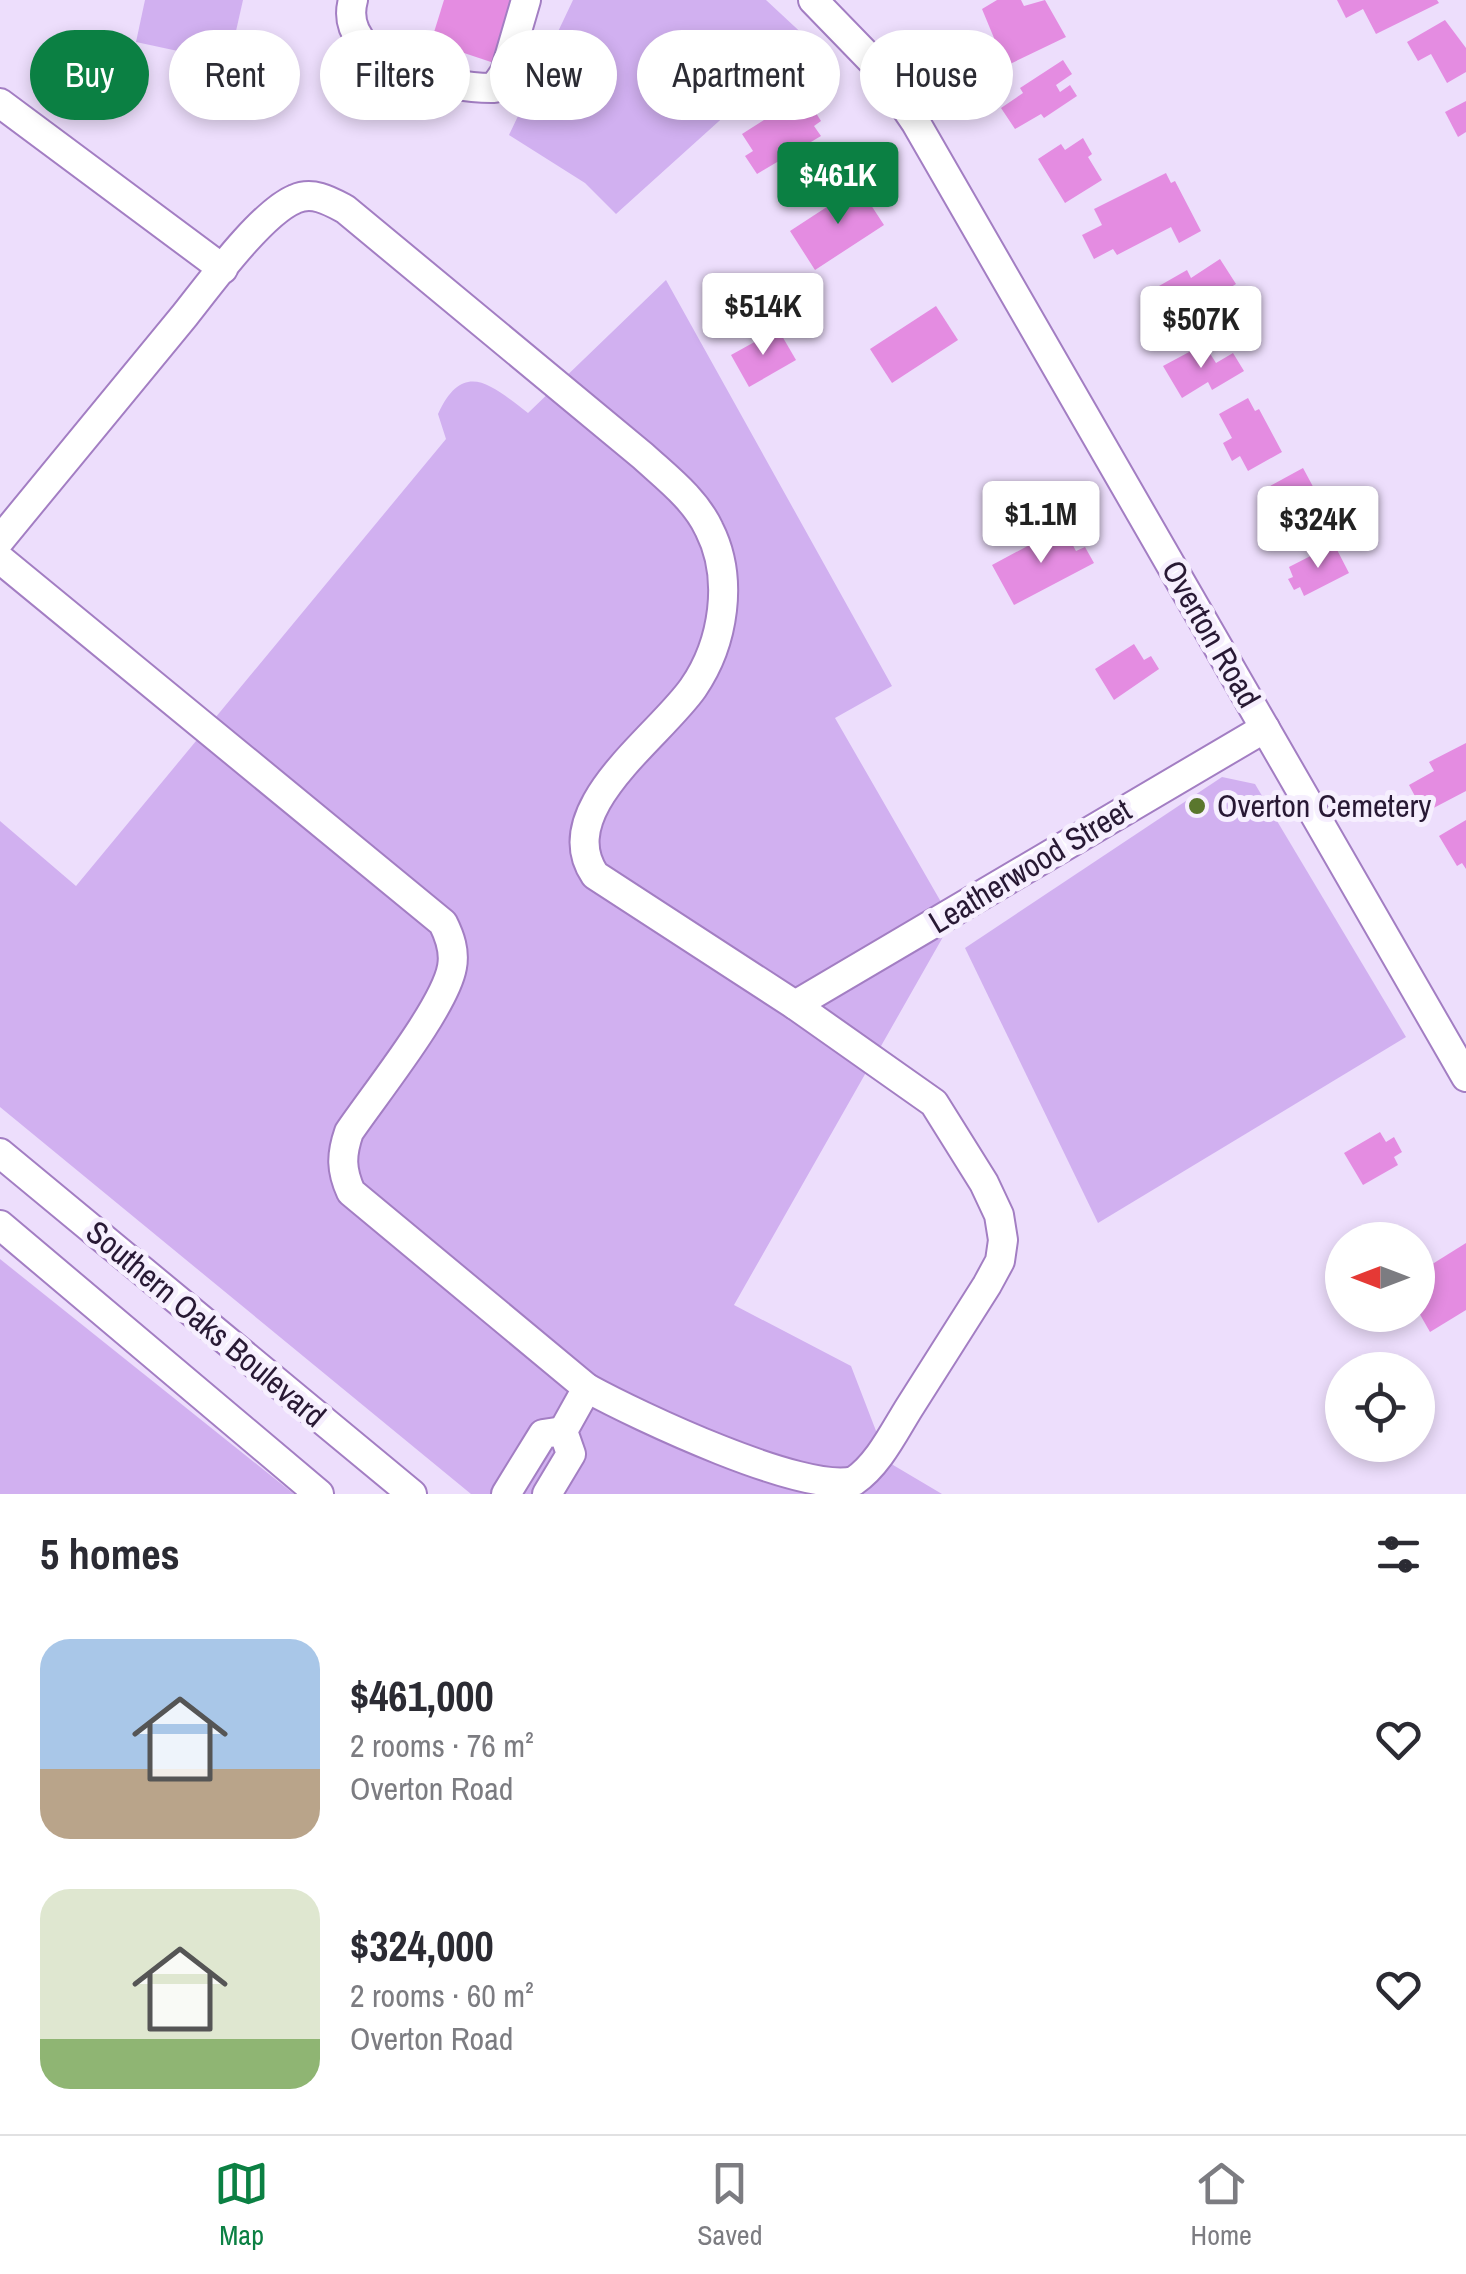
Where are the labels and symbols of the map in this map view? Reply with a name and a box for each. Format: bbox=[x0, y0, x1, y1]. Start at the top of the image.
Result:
pin: $461K bbox=[768, 142, 908, 227]
pin: $514K bbox=[693, 273, 833, 358]
pin: $507K bbox=[1131, 286, 1271, 371]
pin: $1.1M bbox=[971, 481, 1111, 566]
pin: $324K bbox=[1248, 486, 1388, 571]
street label: Overton Road bbox=[1152, 552, 1271, 715]
place label: Overton Cemetery bbox=[1217, 784, 1431, 827]
street label: Leatherwood Street bbox=[921, 788, 1139, 943]
marker: Overton Cemetery bbox=[1186, 795, 1208, 817]
street label: Southern Oaks Boulevard bbox=[77, 1211, 335, 1437]
north arrow bbox=[1325, 1222, 1435, 1332]

